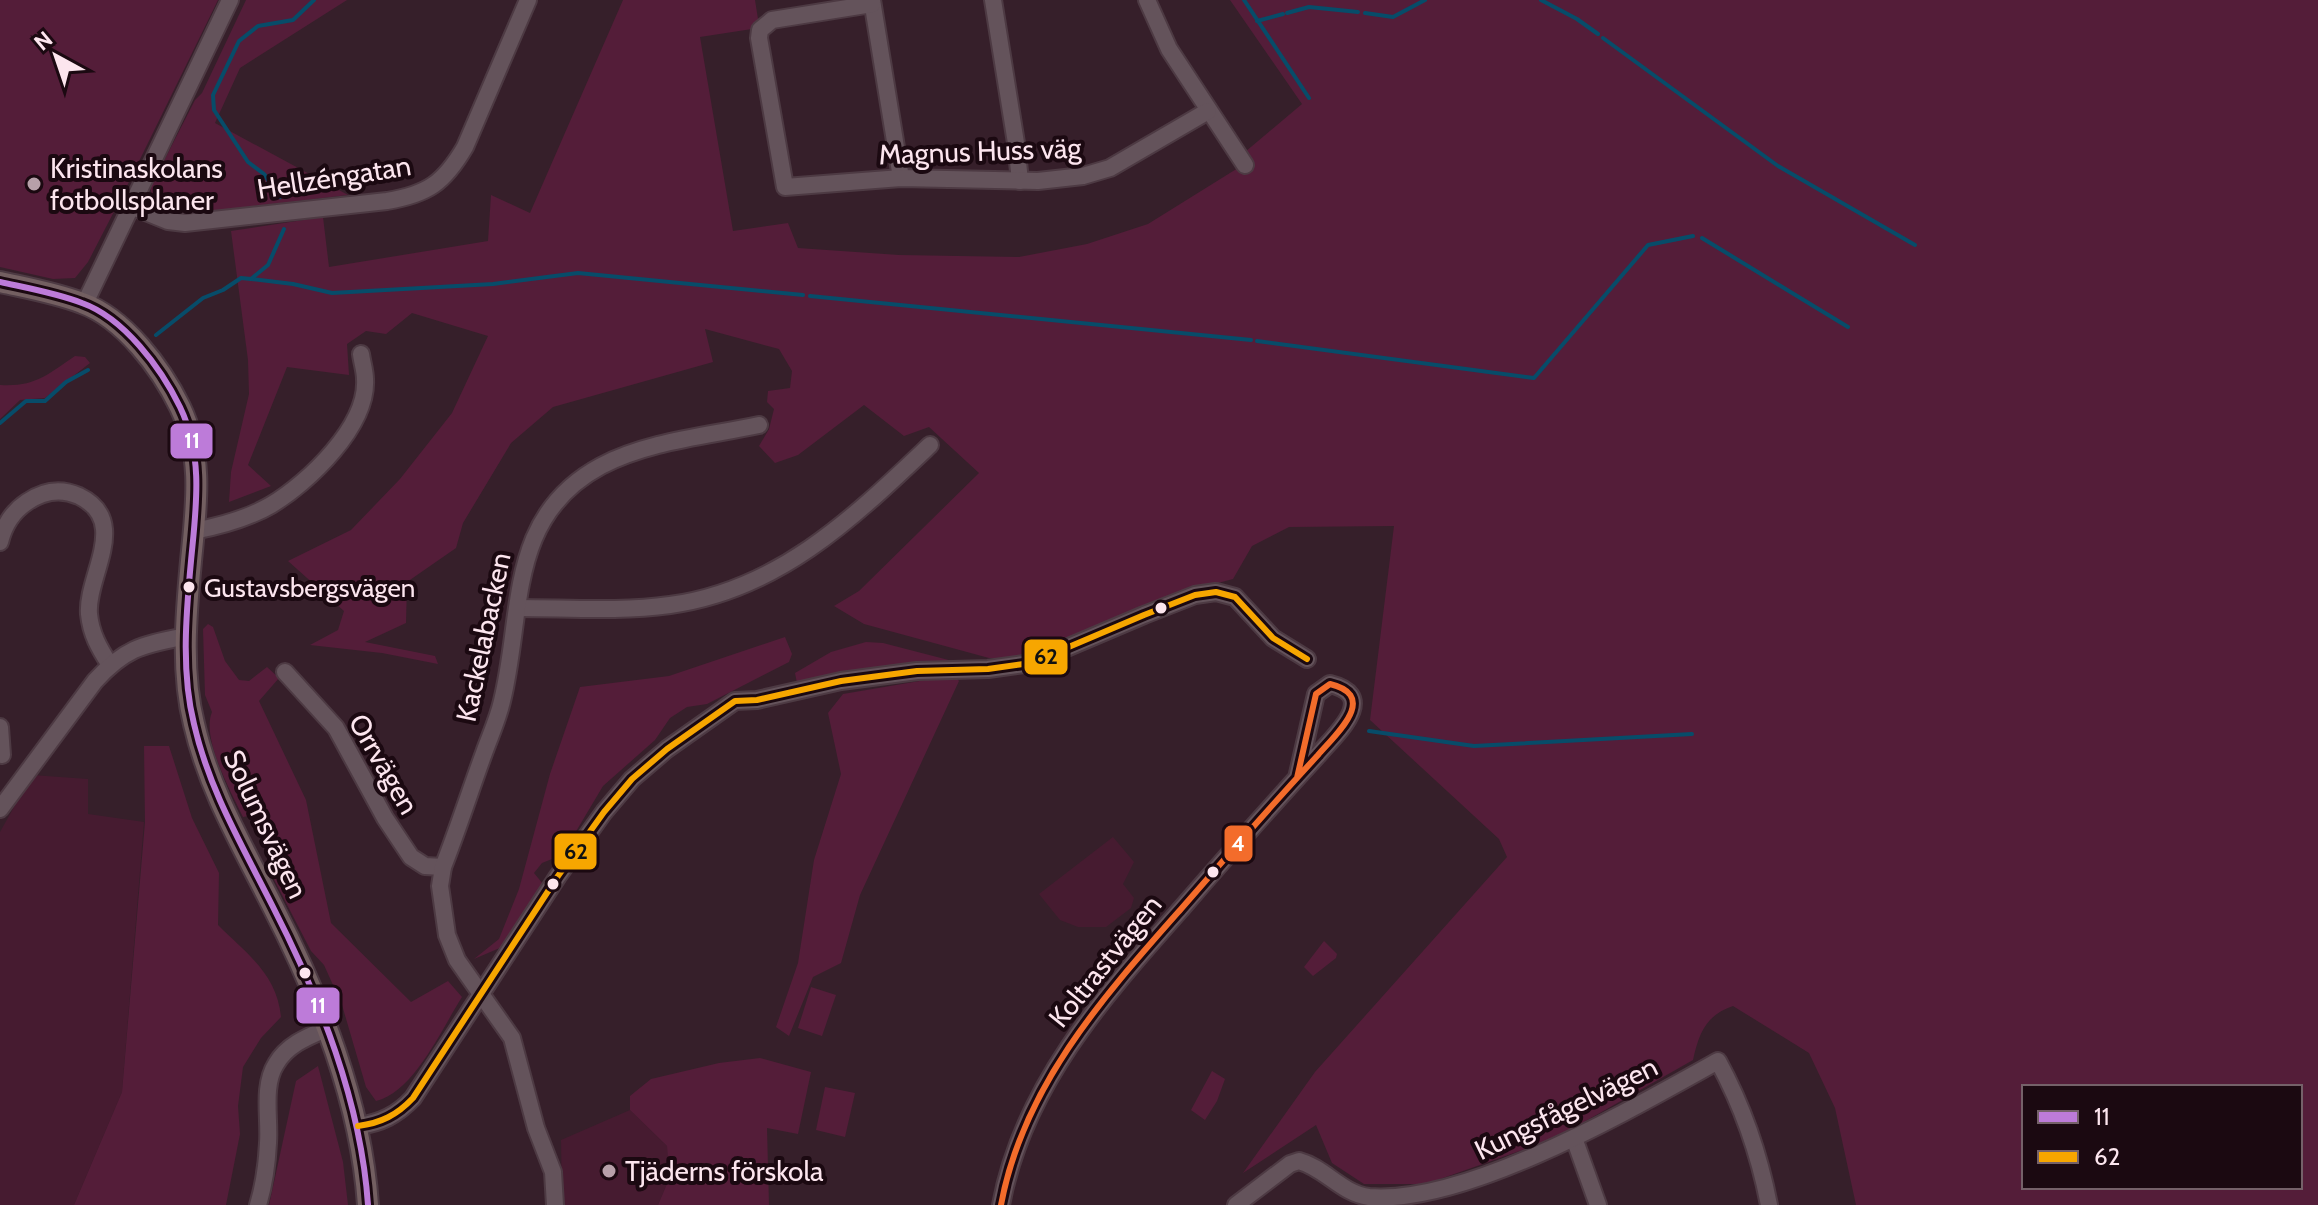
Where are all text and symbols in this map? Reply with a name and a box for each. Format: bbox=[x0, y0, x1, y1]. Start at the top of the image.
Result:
north arrow bbox=[16, 16, 96, 96]
text: N bbox=[29, 26, 58, 56]
street label: Magnus Huss väg bbox=[878, 130, 1083, 172]
street label: Hellzéngatan bbox=[255, 148, 413, 206]
place label: Kristinaskolans fotbollsplaner bbox=[50, 151, 223, 217]
marker: Kristinaskolans fotbollsplaner bbox=[25, 175, 43, 193]
line badge: 11 bbox=[169, 422, 214, 460]
text: 11 bbox=[184, 427, 200, 454]
street label: Kackelabacken bbox=[448, 549, 518, 725]
place label: Gustavsbergsvägen bbox=[204, 572, 415, 604]
marker: Gustavsbergsvägen bbox=[181, 579, 197, 595]
unlabelled marker bbox=[1153, 600, 1169, 616]
line badge: 62 bbox=[1023, 638, 1069, 676]
text: 62 bbox=[1034, 643, 1058, 670]
street label: Orrvägen bbox=[342, 708, 426, 820]
street label: Solumsvägen bbox=[217, 744, 315, 904]
line badge: 4 bbox=[1223, 824, 1254, 863]
text: 4 bbox=[1231, 830, 1245, 857]
line badge: 62 bbox=[553, 832, 598, 871]
text: 62 bbox=[564, 838, 588, 865]
unlabelled marker bbox=[1205, 864, 1221, 880]
unlabelled marker bbox=[545, 876, 561, 892]
street label: Koltrastvägen bbox=[1041, 888, 1169, 1034]
unlabelled marker bbox=[297, 965, 313, 981]
line badge: 11 bbox=[295, 986, 341, 1025]
text: 11 bbox=[310, 992, 326, 1019]
street label: Kungsfågelvägen bbox=[1469, 1049, 1663, 1167]
legend bbox=[2022, 1085, 2302, 1189]
text: 11 bbox=[2094, 1102, 2110, 1131]
text: 62 bbox=[2094, 1142, 2120, 1171]
place label: Tjäderns förskola bbox=[625, 1154, 824, 1188]
marker: Tjäderns förskola bbox=[600, 1162, 618, 1180]

